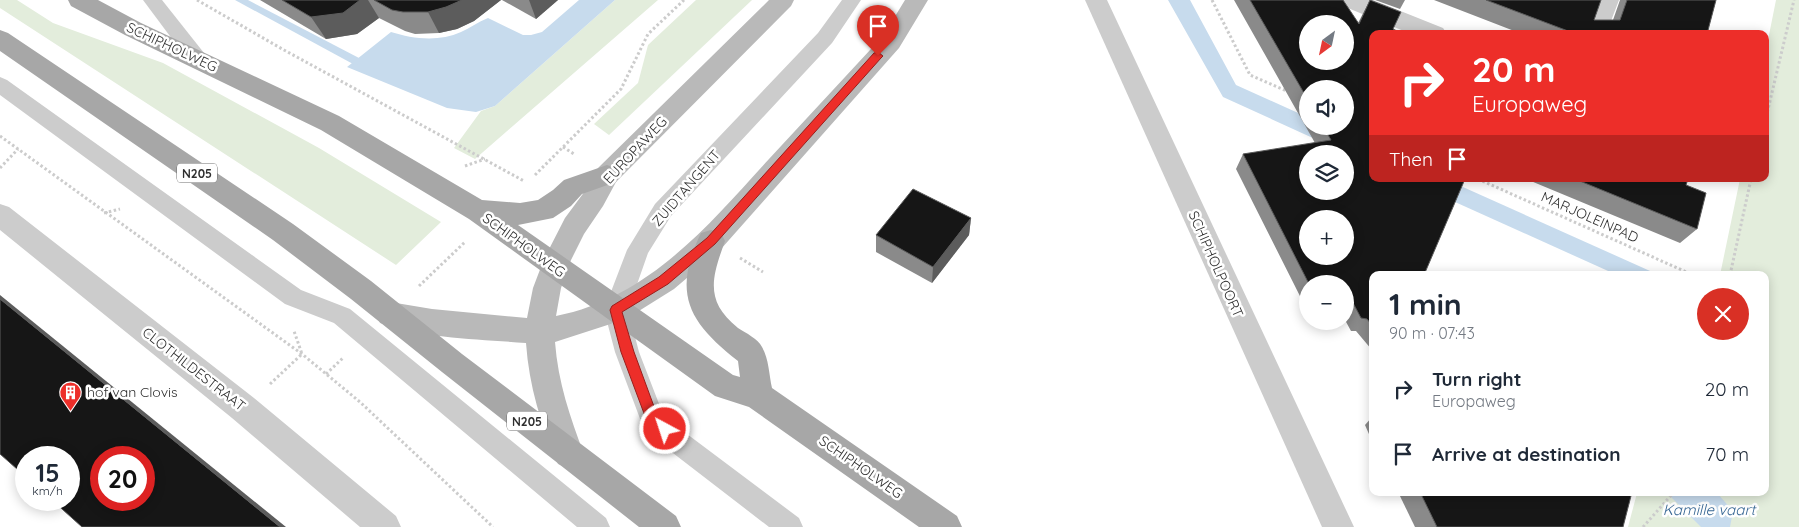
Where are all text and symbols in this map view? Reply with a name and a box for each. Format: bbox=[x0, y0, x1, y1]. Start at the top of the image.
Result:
pin bbox=[857, 5, 899, 56]
icon: arrive bbox=[864, 12, 892, 40]
north arrow bbox=[1299, 15, 1354, 70]
map controls bbox=[1299, 15, 1354, 330]
street label: SCHIPHOLWEG bbox=[124, 18, 220, 76]
text: 20 m bbox=[1472, 47, 1555, 91]
icon: right bbox=[1389, 50, 1454, 115]
button: sound bbox=[1299, 80, 1354, 135]
text: Europaweg bbox=[1472, 90, 1587, 118]
street label: EUROPAWEG bbox=[599, 113, 671, 187]
button: layers bbox=[1299, 145, 1354, 200]
icon: arrive bbox=[1443, 145, 1471, 173]
street label: ZUIDTANGENT bbox=[648, 146, 724, 230]
text: Then bbox=[1389, 147, 1433, 171]
road number: N205 bbox=[177, 164, 217, 182]
street label: MARJOLEINPAD bbox=[1538, 187, 1642, 247]
street label: SCHIPHOLPOORT bbox=[1184, 208, 1248, 320]
street label: SCHIPHOLWEG bbox=[479, 209, 569, 281]
button: + bbox=[1299, 210, 1354, 265]
button: − bbox=[1299, 275, 1354, 330]
text: 1 min bbox=[1389, 285, 1462, 323]
button: close bbox=[1697, 288, 1749, 340]
street label: CLOTHILDESTRAAT bbox=[139, 323, 249, 415]
text: 90 m · 07:43 bbox=[1389, 323, 1475, 343]
text: Turn right bbox=[1432, 367, 1521, 391]
icon: right bbox=[1389, 375, 1417, 403]
text: 20 m bbox=[1705, 377, 1749, 401]
building icon: hof van Clovis bbox=[59, 380, 83, 411]
place label: hof van Clovis bbox=[87, 383, 178, 401]
text: Europaweg bbox=[1432, 391, 1516, 411]
position arrow bbox=[638, 402, 690, 454]
road number: N205 bbox=[507, 412, 547, 431]
street label: SCHIPHOLWEG bbox=[816, 432, 906, 502]
icon: arrive bbox=[1389, 440, 1417, 468]
text: Arrive at destination bbox=[1432, 442, 1621, 466]
text: 70 m bbox=[1705, 442, 1749, 466]
speed limit sign: 20 bbox=[90, 446, 155, 511]
text: 15 bbox=[35, 457, 60, 488]
text: km/h bbox=[32, 483, 63, 498]
water label: Kamille vaart bbox=[1663, 500, 1757, 519]

